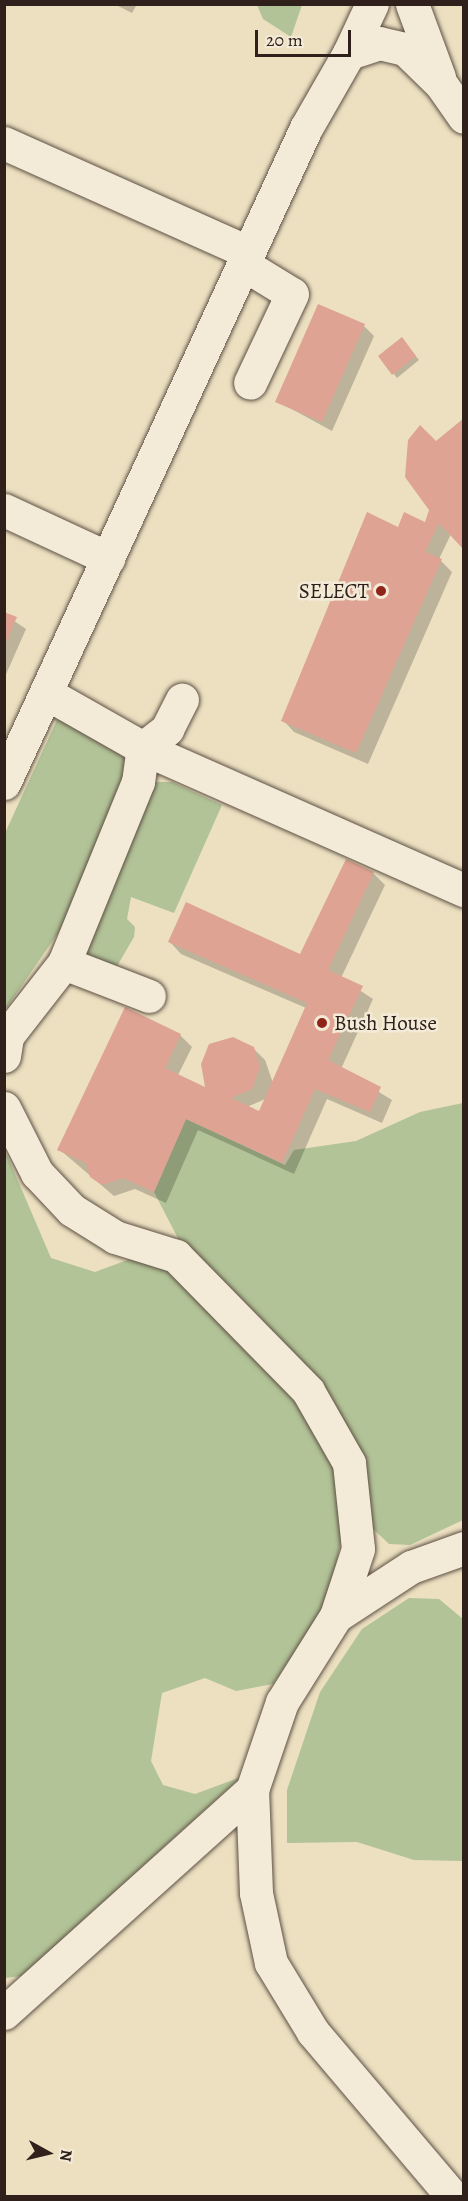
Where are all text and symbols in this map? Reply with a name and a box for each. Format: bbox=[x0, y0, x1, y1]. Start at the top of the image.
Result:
scale bar bbox=[258, 18, 354, 56]
text: 20 m bbox=[266, 28, 303, 52]
place label: SELECT bbox=[299, 578, 369, 604]
marker: SELECT bbox=[374, 584, 388, 598]
place label: Bush House bbox=[334, 1010, 437, 1036]
marker: Bush House bbox=[315, 1016, 329, 1030]
north arrow bbox=[18, 2123, 78, 2183]
text: N bbox=[54, 2148, 78, 2163]

